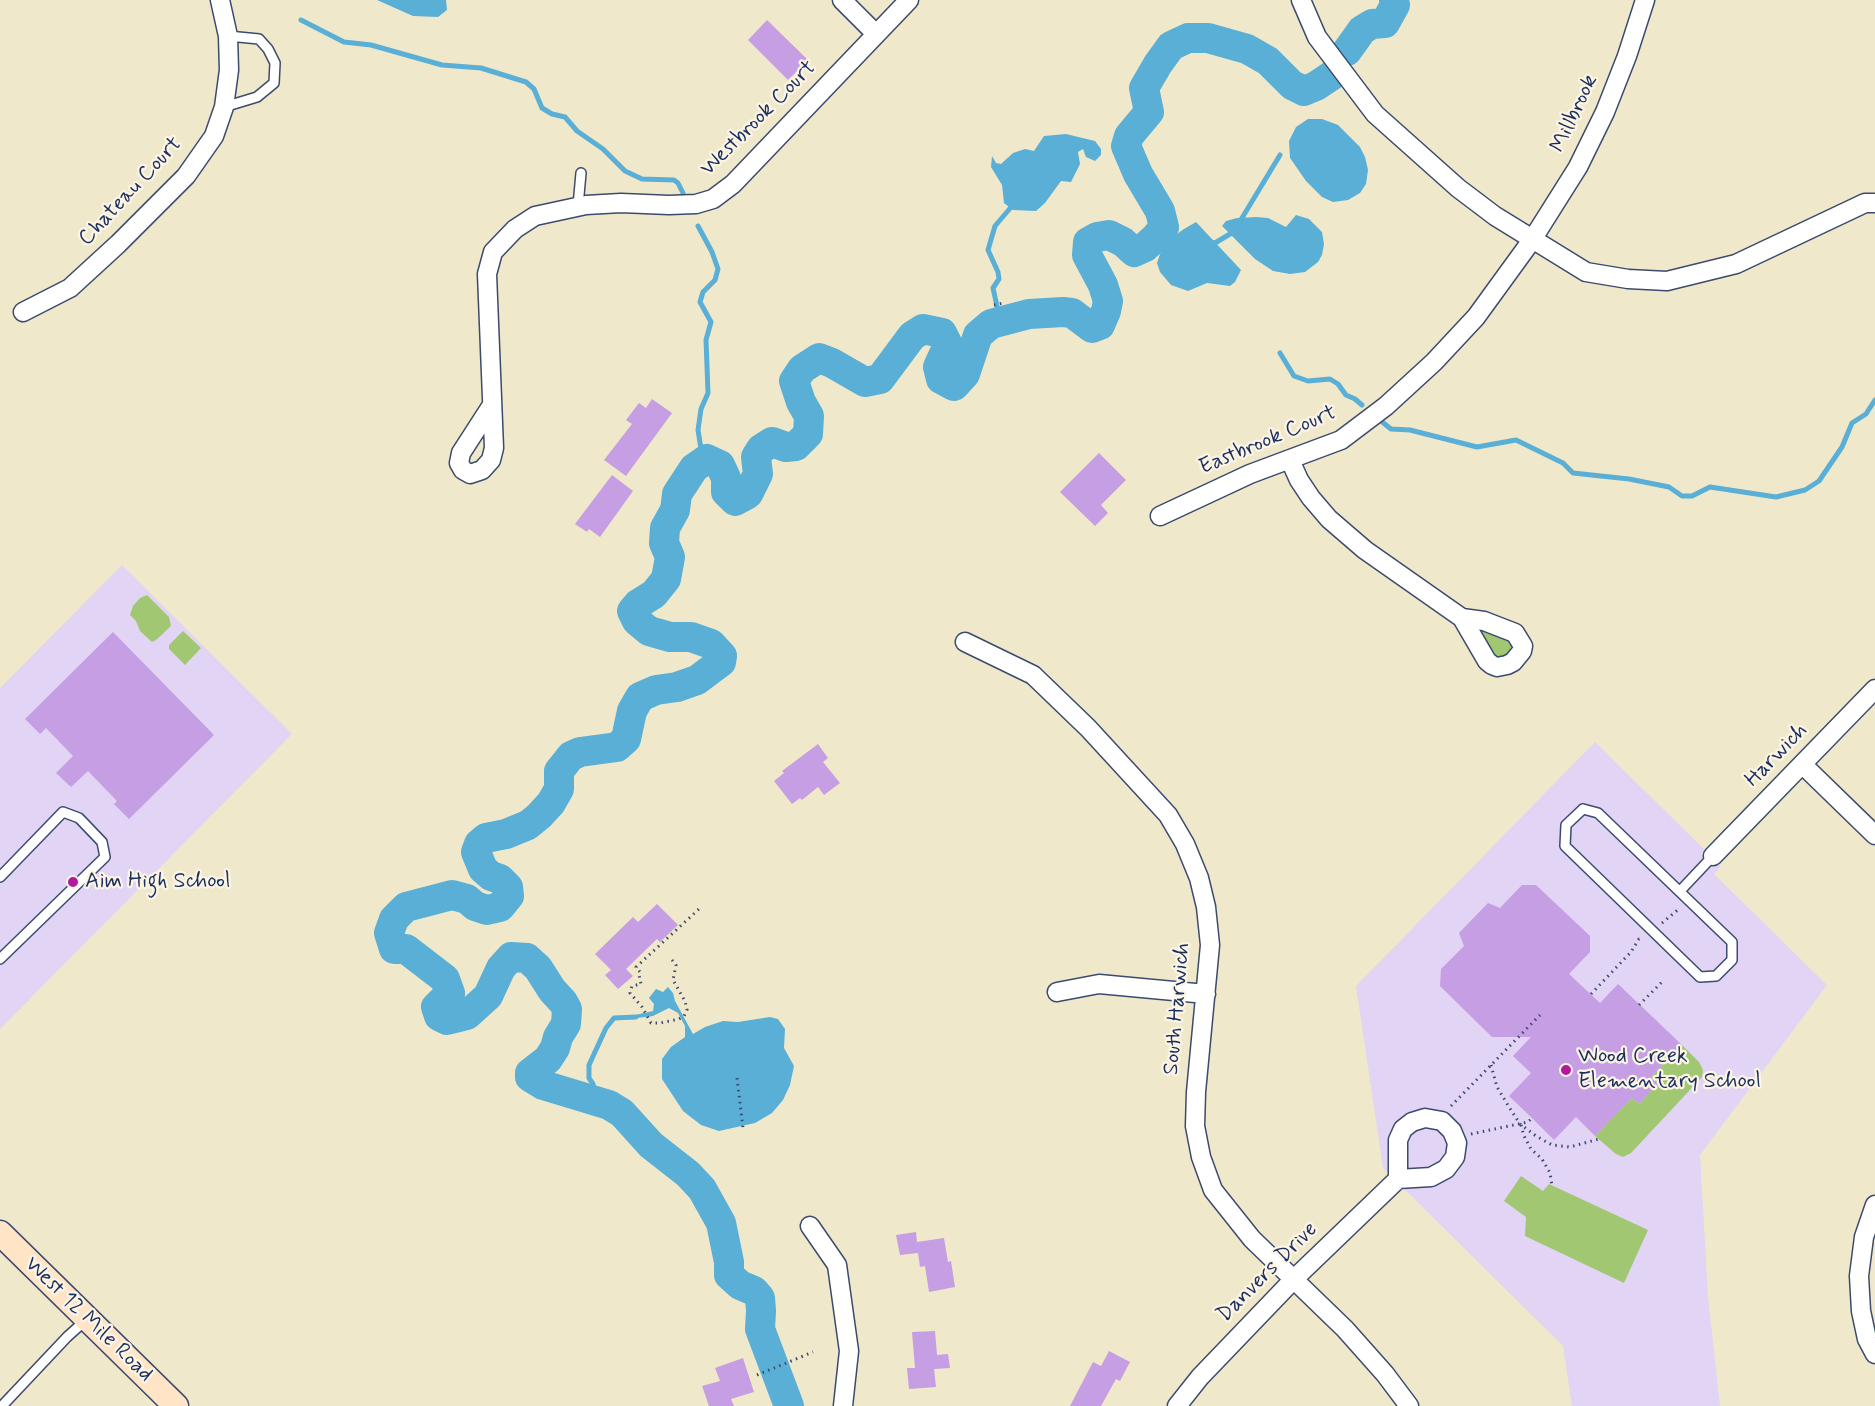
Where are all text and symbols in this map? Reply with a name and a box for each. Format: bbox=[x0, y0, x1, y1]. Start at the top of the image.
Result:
street label: Westbrook Court bbox=[696, 56, 822, 182]
street label: Millbrook bbox=[1546, 71, 1604, 157]
street label: Chateau Court bbox=[74, 132, 188, 252]
street label: Eastbrook Court bbox=[1195, 400, 1341, 482]
street label: Harwich bbox=[1740, 718, 1814, 794]
place label: Aim High School bbox=[85, 869, 230, 895]
marker: Aim High School bbox=[66, 875, 80, 889]
street label: South Harwich bbox=[1159, 942, 1197, 1076]
place label: Wood Creek Elementary School bbox=[1578, 1044, 1761, 1096]
marker: Wood Creek Elementary School bbox=[1559, 1063, 1573, 1077]
street label: Danvers Drive bbox=[1212, 1217, 1324, 1329]
street label: West 12 Mile Road bbox=[18, 1252, 158, 1388]

